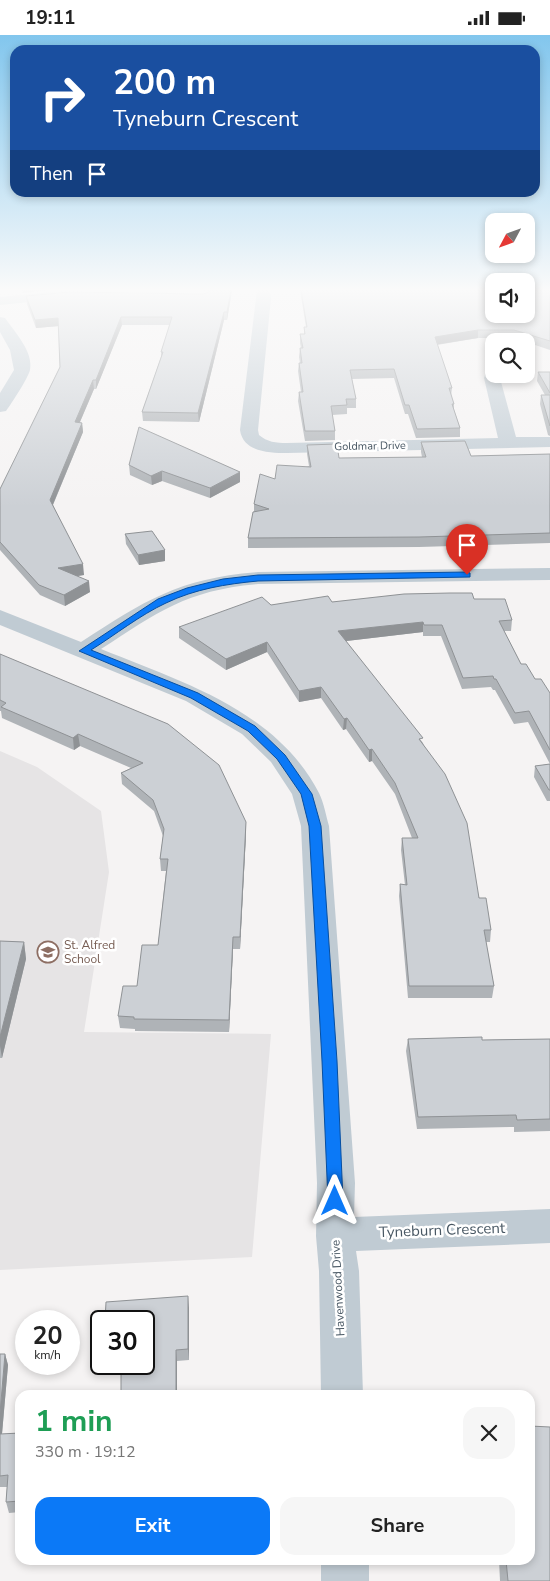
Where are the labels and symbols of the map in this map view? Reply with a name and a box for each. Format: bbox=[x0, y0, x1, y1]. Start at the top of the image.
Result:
north arrow bbox=[485, 213, 535, 263]
street label: Goldmar Drive bbox=[334, 438, 406, 454]
pin bbox=[446, 524, 488, 575]
place label: St. Alfred School bbox=[64, 937, 115, 967]
school or university icon: St. Alfred School bbox=[36, 940, 60, 964]
position arrow bbox=[308, 1174, 360, 1226]
street label: Tyneburn Crescent bbox=[379, 1218, 506, 1242]
street label: Havenwood Drive bbox=[327, 1239, 349, 1337]
speed limit sign: 30 bbox=[90, 1310, 155, 1375]

